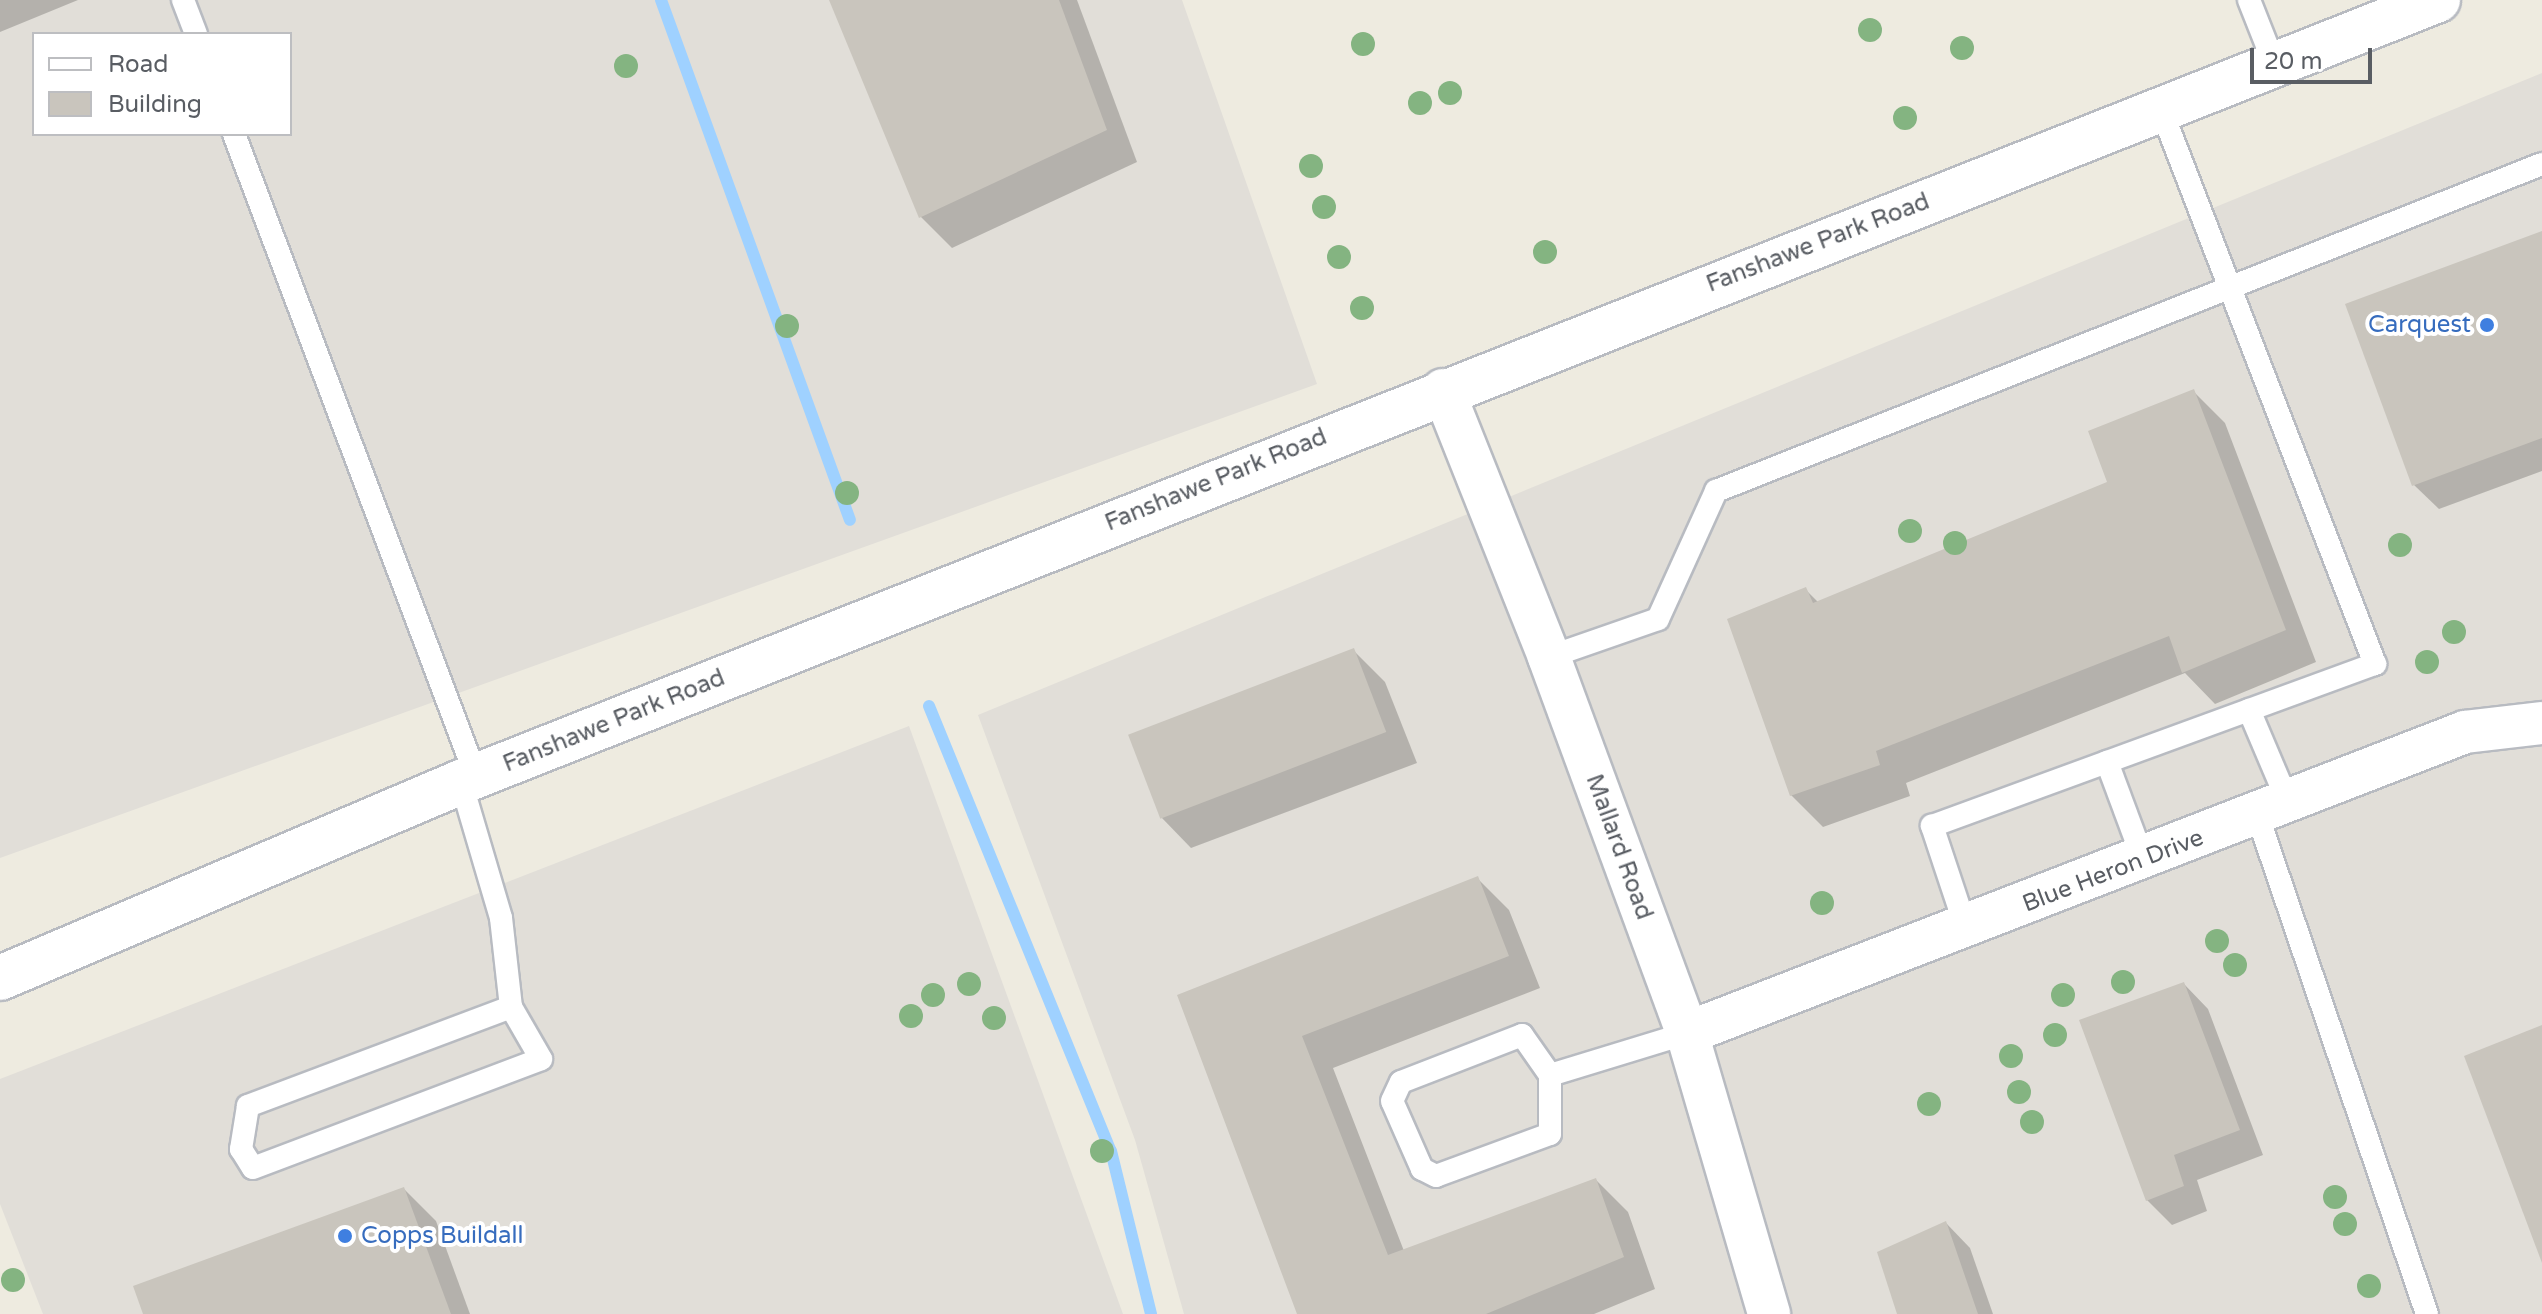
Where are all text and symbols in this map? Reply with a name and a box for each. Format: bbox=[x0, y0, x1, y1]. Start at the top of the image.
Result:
legend bbox=[32, 32, 292, 136]
scale bar bbox=[2254, 32, 2376, 82]
text: 20 m bbox=[2264, 47, 2322, 76]
text: Road bbox=[108, 50, 168, 79]
text: Building bbox=[108, 90, 202, 119]
street label: Fanshawe Park Road bbox=[1702, 187, 1934, 299]
place label: Carquest bbox=[2368, 311, 2471, 339]
marker: Carquest bbox=[2478, 316, 2496, 334]
street label: Fanshawe Park Road bbox=[1101, 422, 1331, 538]
street label: Fanshawe Park Road bbox=[499, 663, 729, 779]
street label: Mallard Road bbox=[1579, 770, 1659, 924]
street label: Blue Heron Drive bbox=[2018, 823, 2208, 919]
place label: Copps Buildall bbox=[361, 1222, 524, 1250]
marker: Copps Buildall bbox=[336, 1227, 354, 1245]

